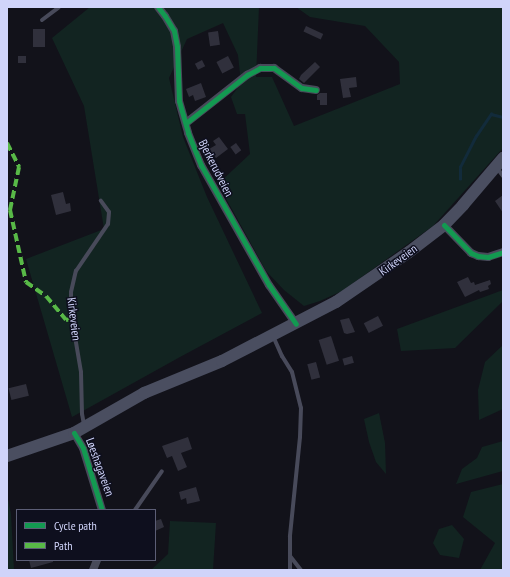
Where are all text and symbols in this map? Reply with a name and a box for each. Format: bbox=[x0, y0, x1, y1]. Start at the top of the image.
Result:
street label: Bjerkerudveien bbox=[195, 137, 237, 199]
street label: Kirkeveien bbox=[376, 241, 420, 279]
street label: Kirkeveien bbox=[64, 297, 84, 341]
street label: Løeshagaveien bbox=[83, 436, 117, 498]
legend bbox=[16, 509, 156, 561]
text: Cycle path bbox=[54, 518, 97, 533]
text: Path bbox=[54, 538, 72, 553]

